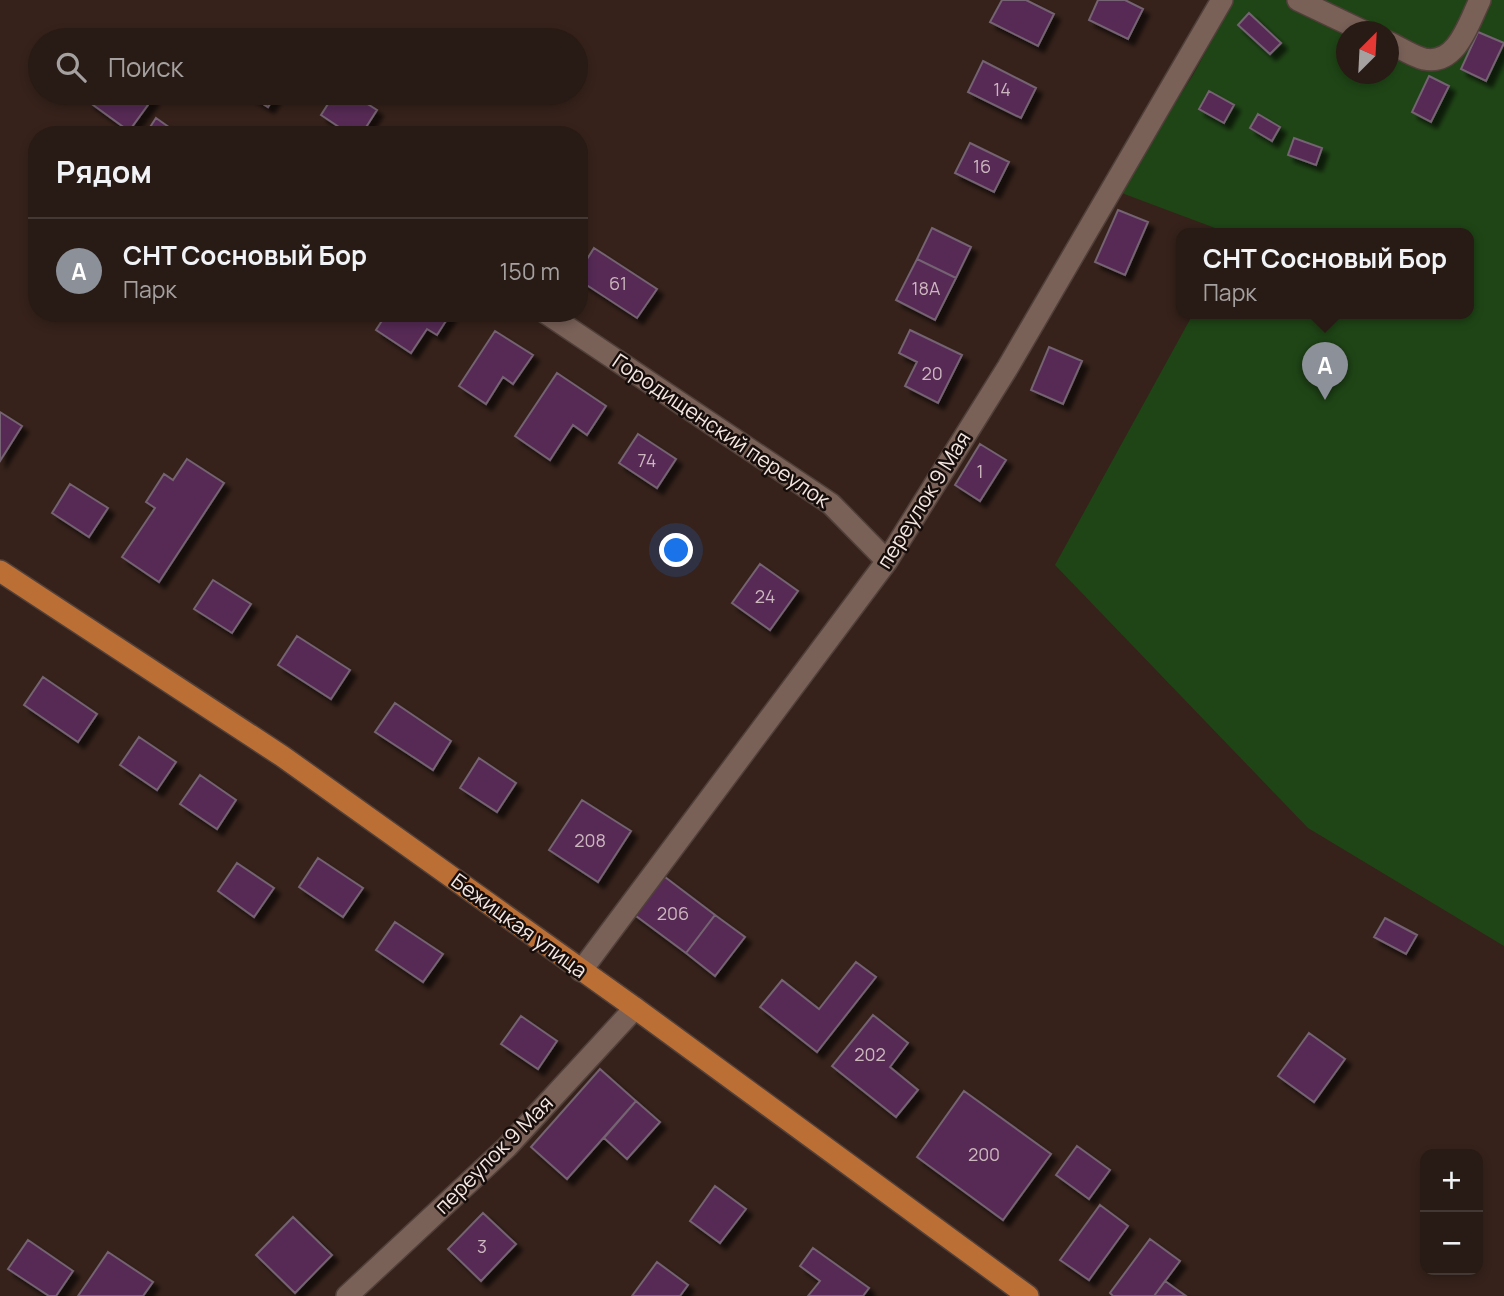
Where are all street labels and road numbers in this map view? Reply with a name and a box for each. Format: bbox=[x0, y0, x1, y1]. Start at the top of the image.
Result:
street label: Городищенский переулок bbox=[607, 347, 836, 514]
street label: переулок 9 Мая bbox=[870, 426, 977, 573]
street label: Бежицкая улица bbox=[446, 866, 593, 984]
street label: переулок 9 Мая bbox=[428, 1089, 559, 1220]

